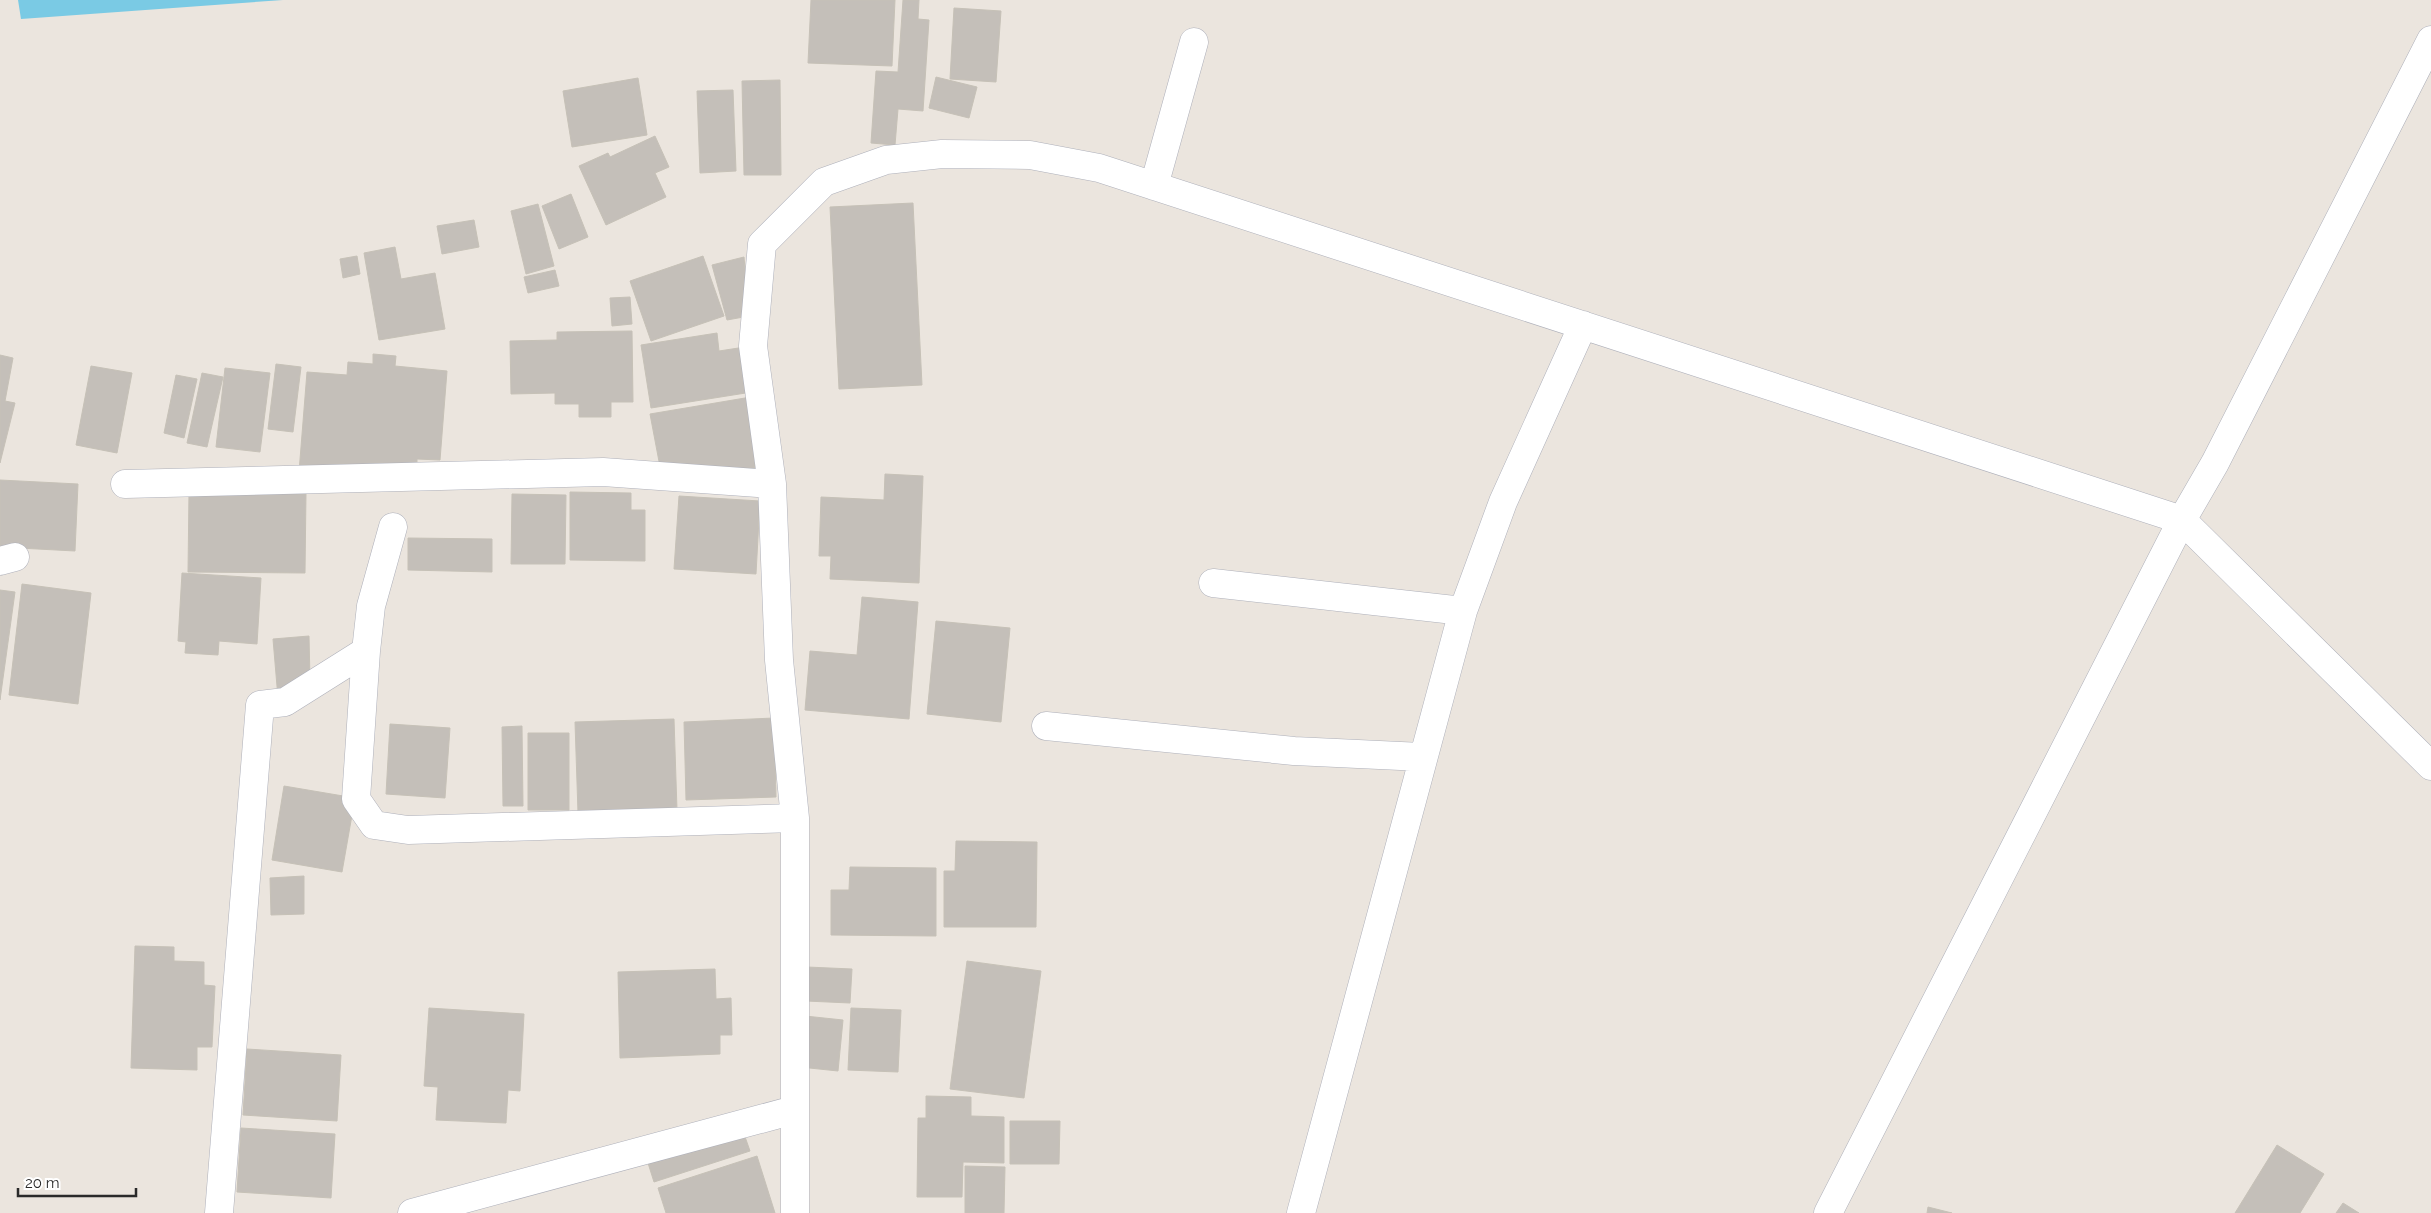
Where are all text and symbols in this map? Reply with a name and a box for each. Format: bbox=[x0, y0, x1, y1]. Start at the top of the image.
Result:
scale bar bbox=[18, 1166, 135, 1198]
text: 20 m bbox=[25, 1174, 60, 1192]

